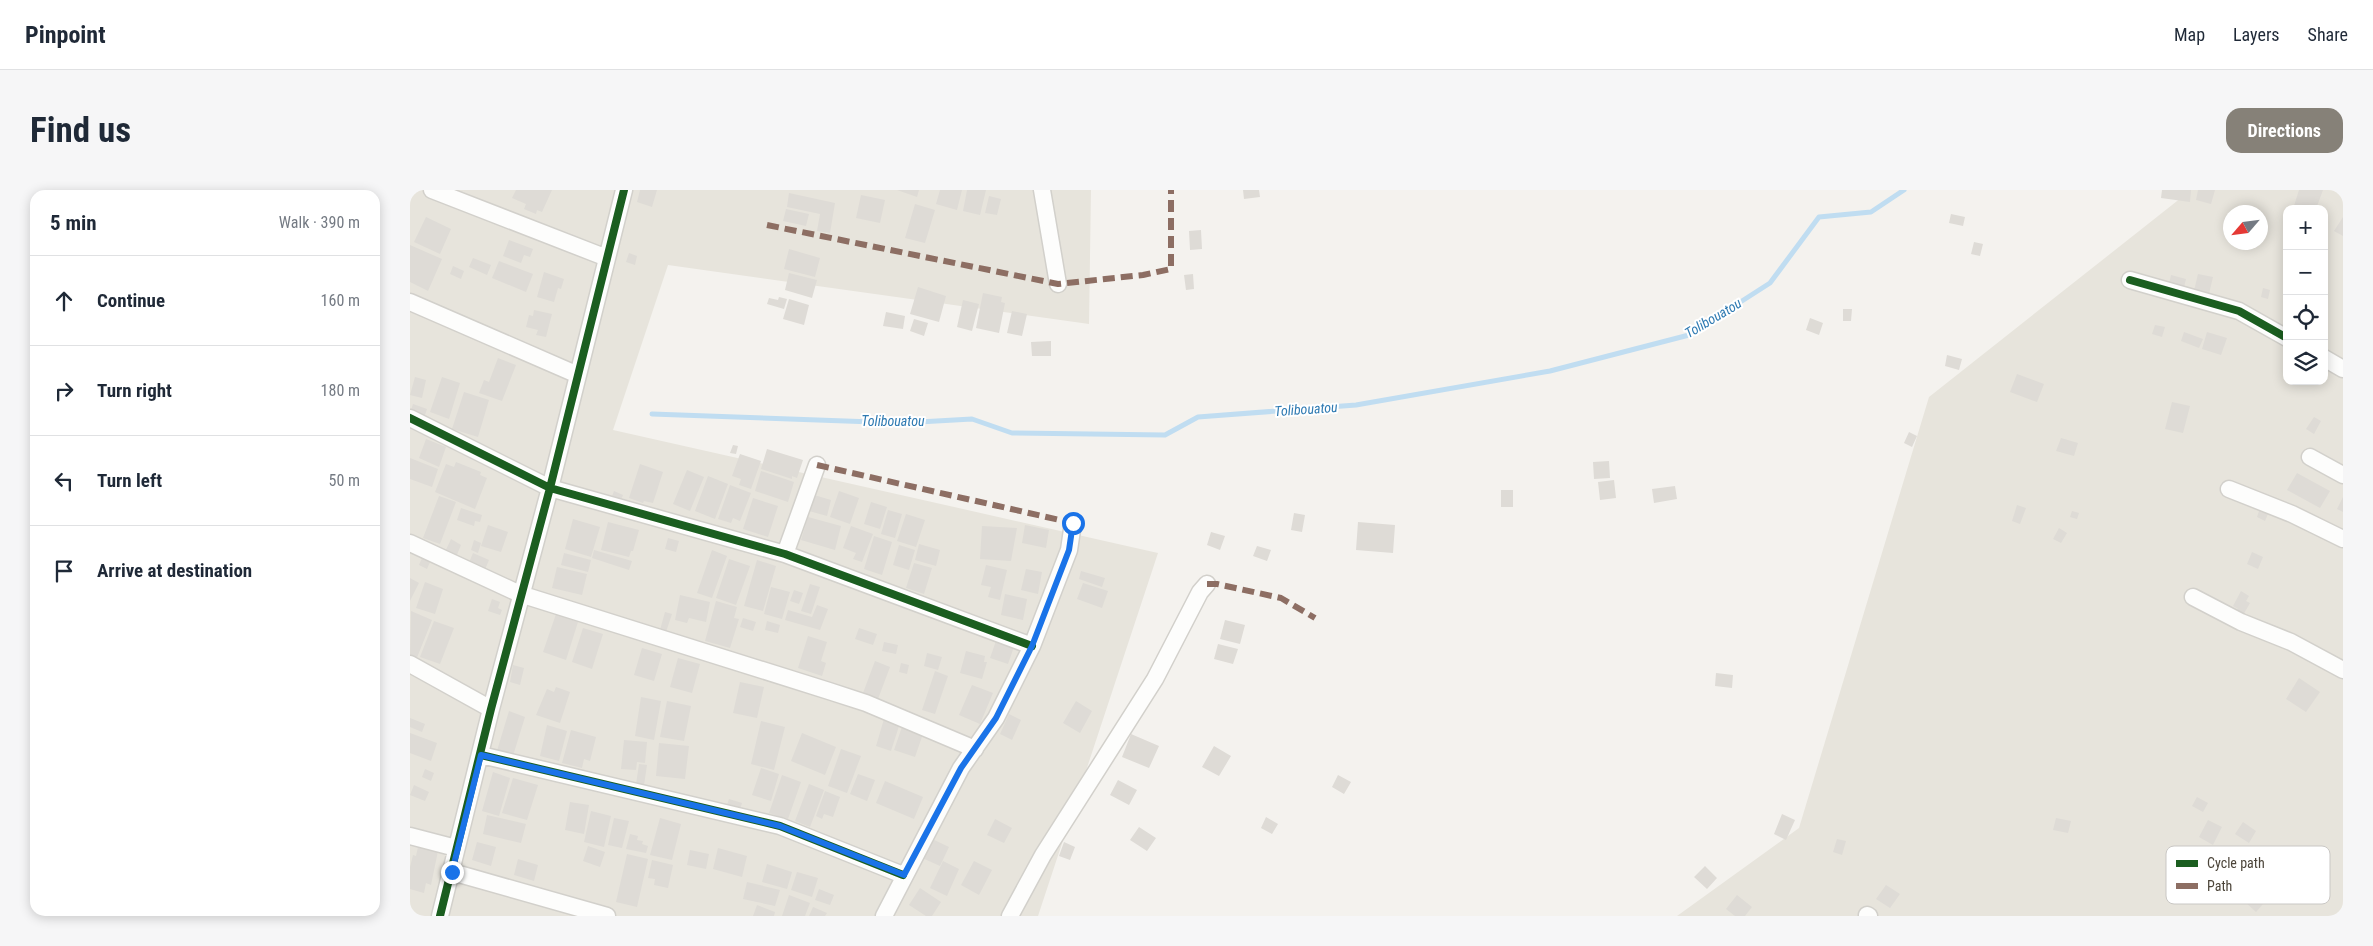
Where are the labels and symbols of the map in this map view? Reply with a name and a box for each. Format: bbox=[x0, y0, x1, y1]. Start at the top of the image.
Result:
north arrow bbox=[2223, 205, 2268, 250]
water label: Tolibouatou bbox=[1682, 295, 1745, 341]
water label: Tolibouatou bbox=[1274, 399, 1339, 419]
water label: Tolibouatou bbox=[861, 413, 925, 429]
route start bbox=[1062, 512, 1085, 535]
legend bbox=[2166, 846, 2330, 904]
text: Cycle path bbox=[2207, 855, 2265, 871]
route end bbox=[441, 861, 464, 884]
text: Path bbox=[2207, 878, 2232, 894]

